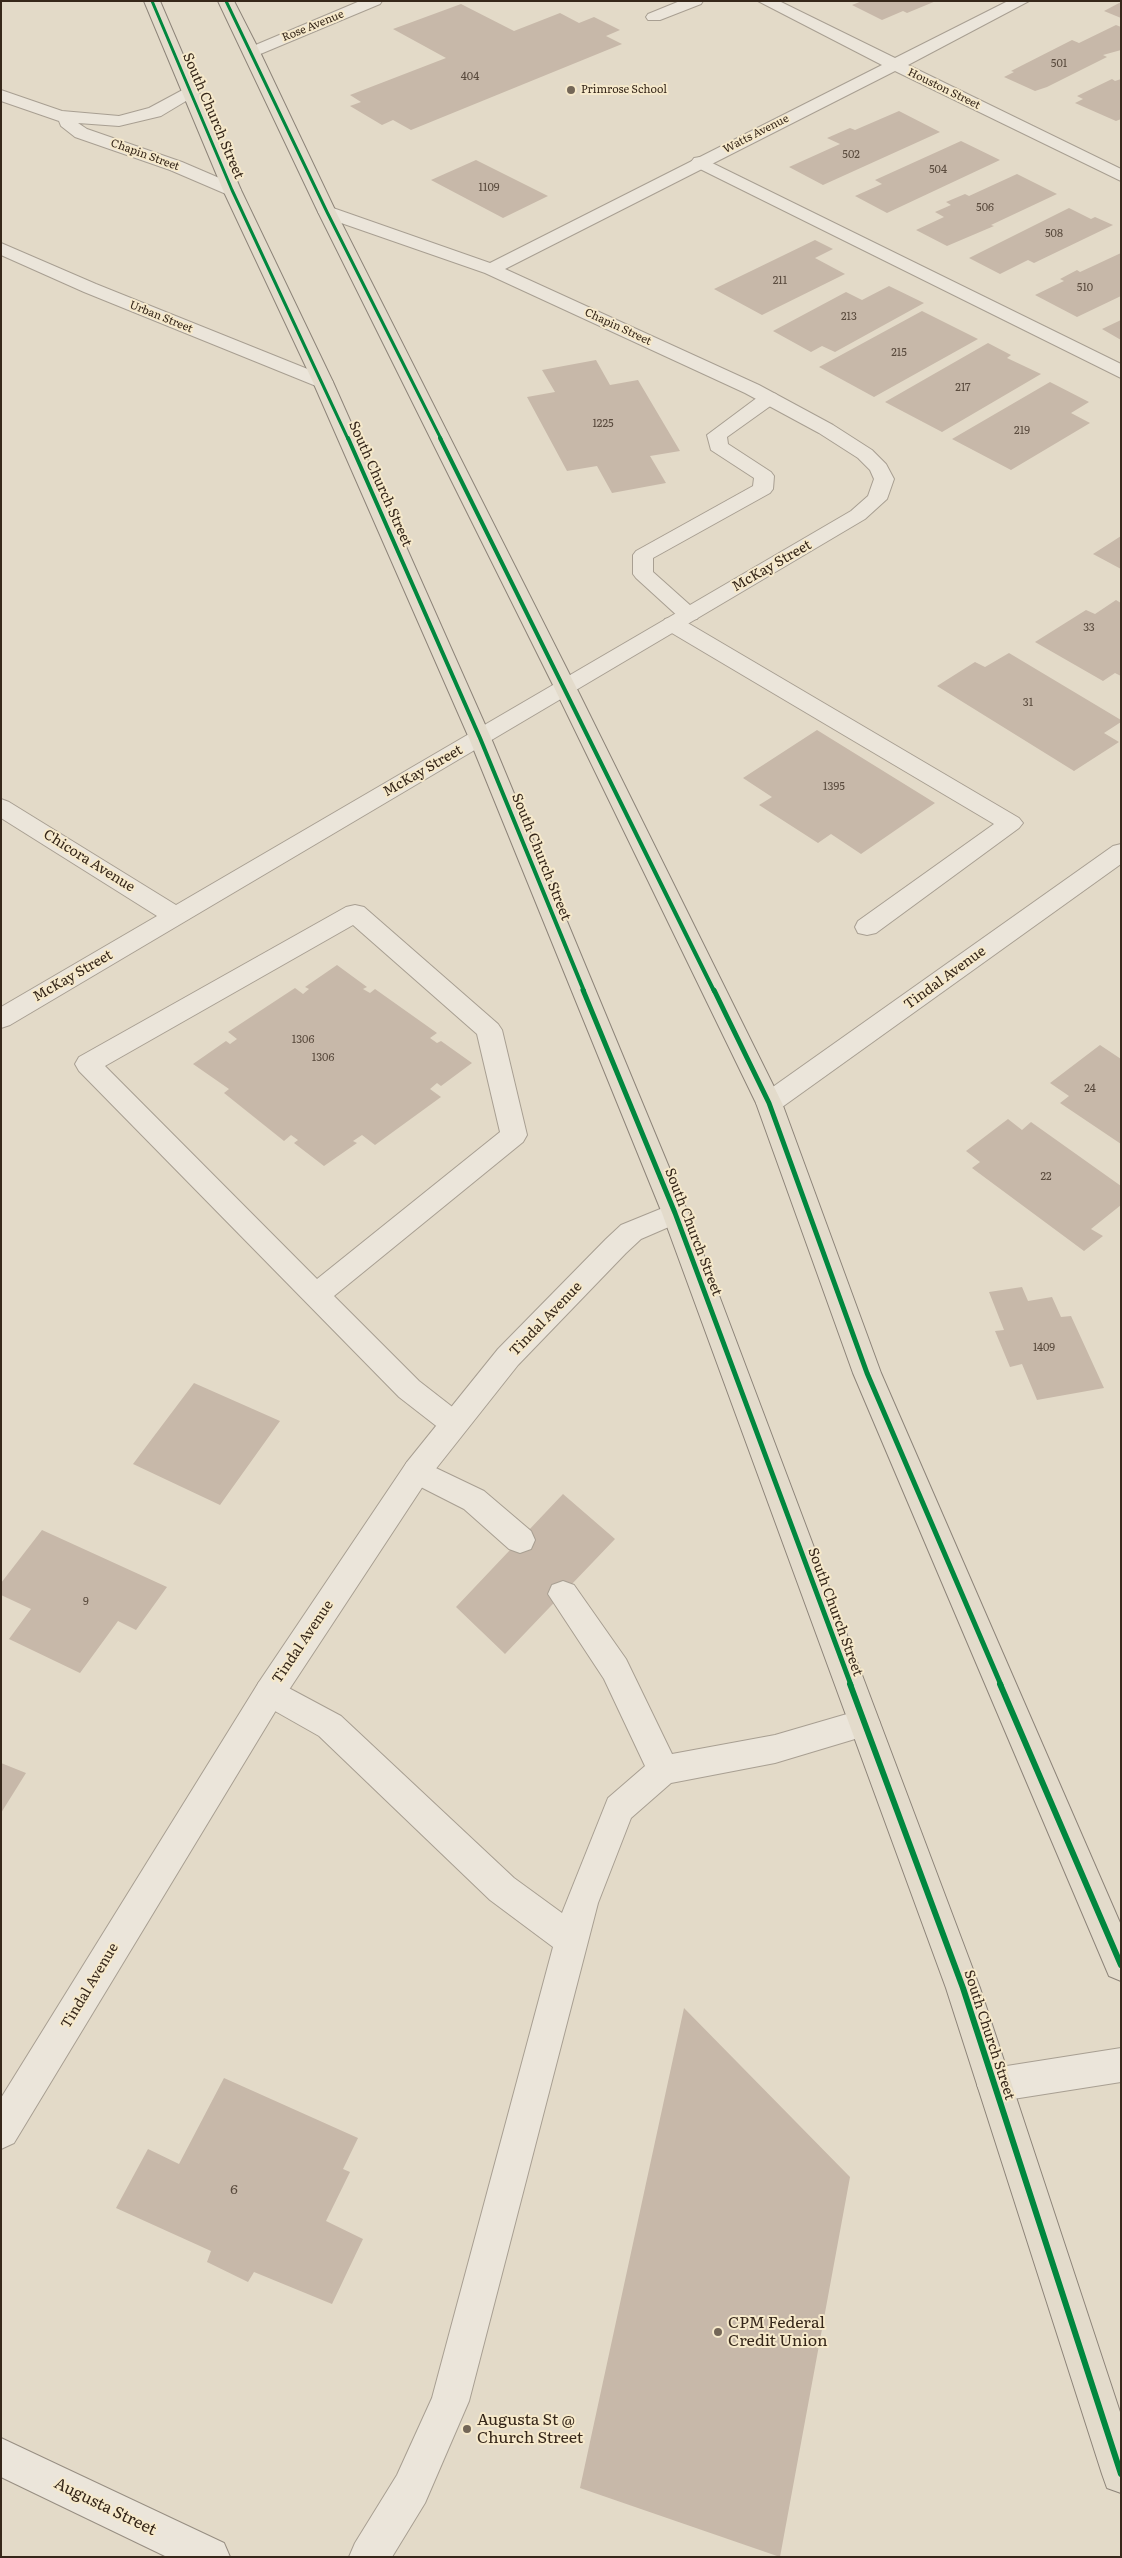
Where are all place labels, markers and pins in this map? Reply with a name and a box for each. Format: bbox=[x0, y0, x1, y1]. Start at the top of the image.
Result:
place label: Primrose School bbox=[581, 83, 667, 97]
marker: Primrose School bbox=[565, 84, 577, 96]
place label: CPM Federal Credit Union bbox=[728, 2313, 828, 2351]
marker: CPM Federal Credit Union bbox=[712, 2326, 724, 2338]
place label: Augusta St @ Church Street bbox=[477, 2410, 583, 2448]
marker: Augusta St @ Church Street bbox=[461, 2423, 473, 2435]

